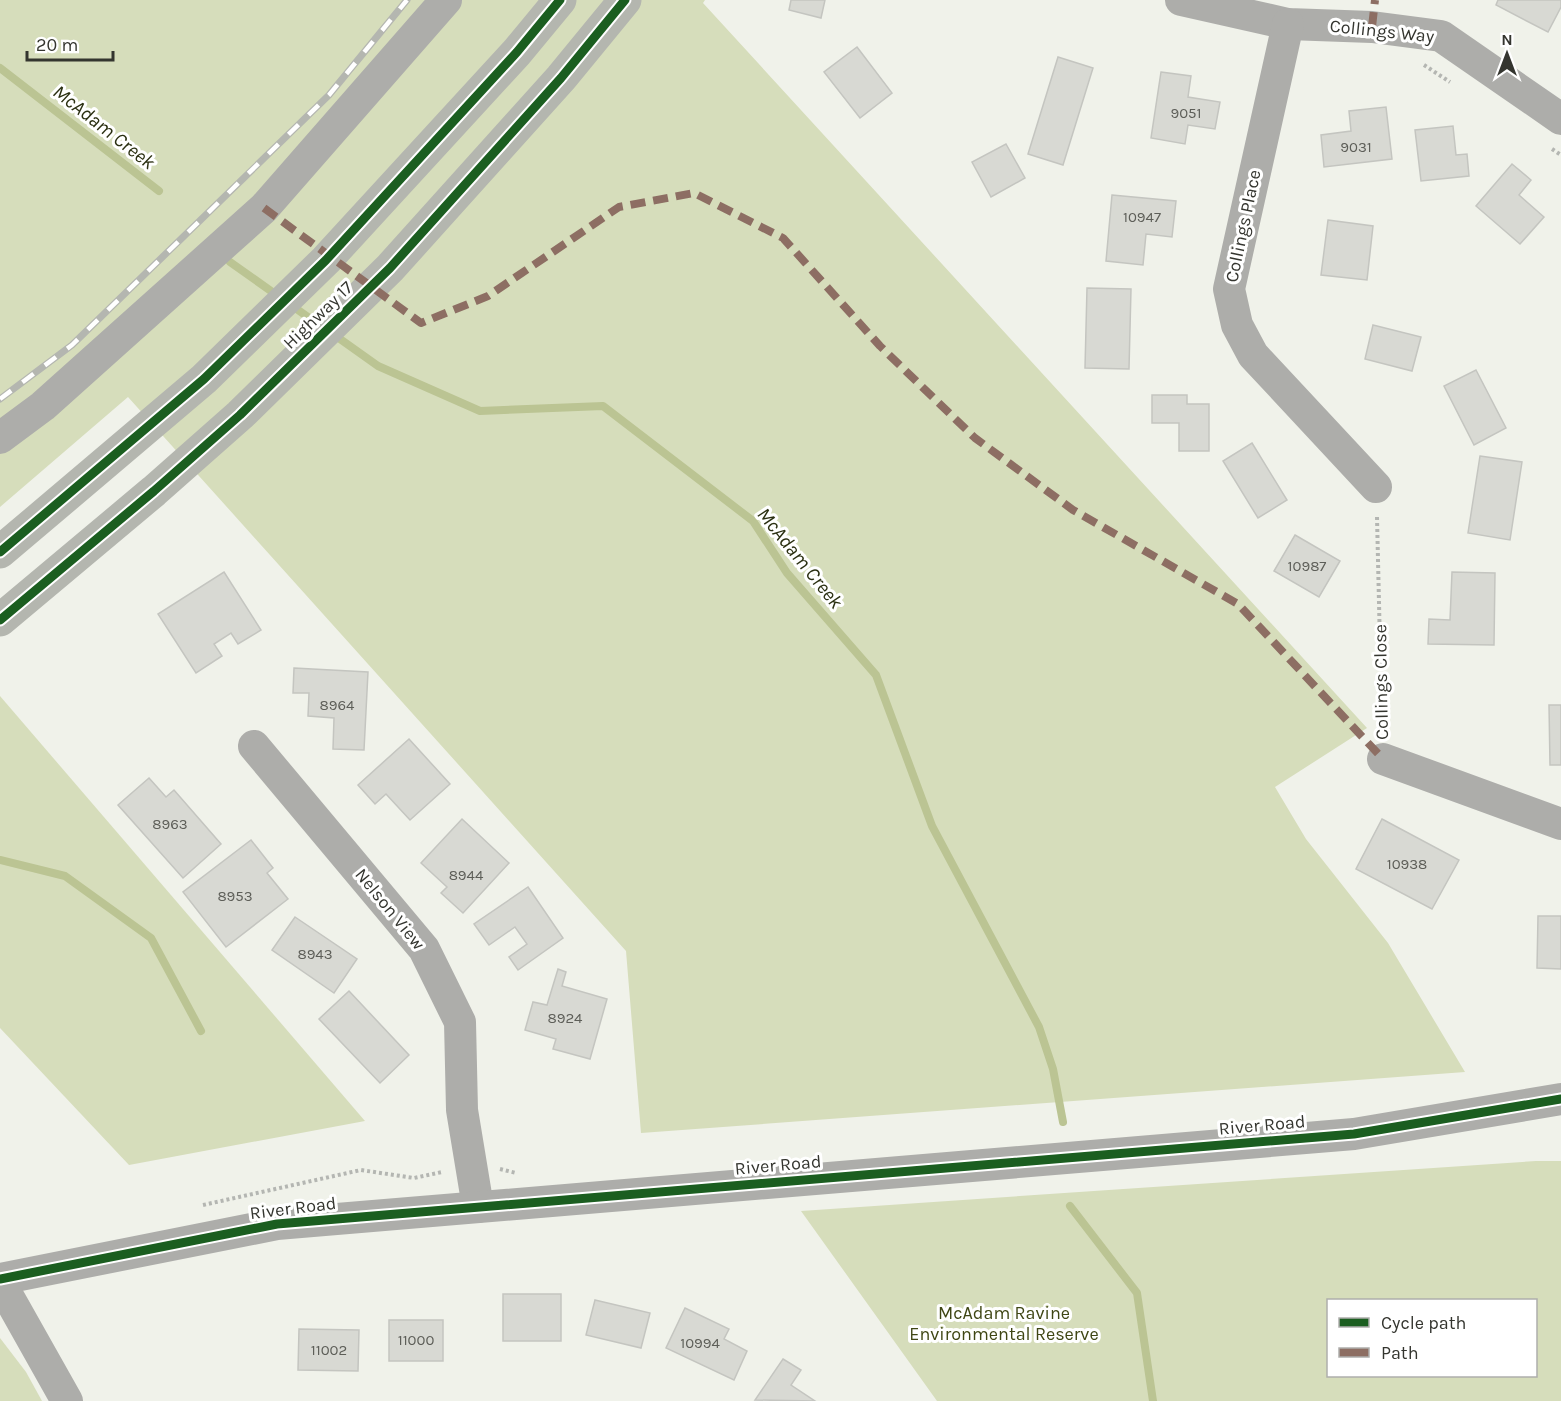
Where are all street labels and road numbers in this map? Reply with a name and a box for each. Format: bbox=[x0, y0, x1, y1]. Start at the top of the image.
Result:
street label: Collings Way bbox=[1329, 15, 1436, 47]
street label: Collings Place bbox=[1220, 168, 1266, 284]
street label: Highway 17 bbox=[279, 276, 358, 354]
street label: Collings Close bbox=[1369, 624, 1393, 740]
street label: Nelson View bbox=[350, 864, 430, 954]
street label: River Road bbox=[1218, 1110, 1306, 1140]
street label: River Road bbox=[734, 1150, 822, 1180]
street label: River Road bbox=[249, 1192, 337, 1224]

